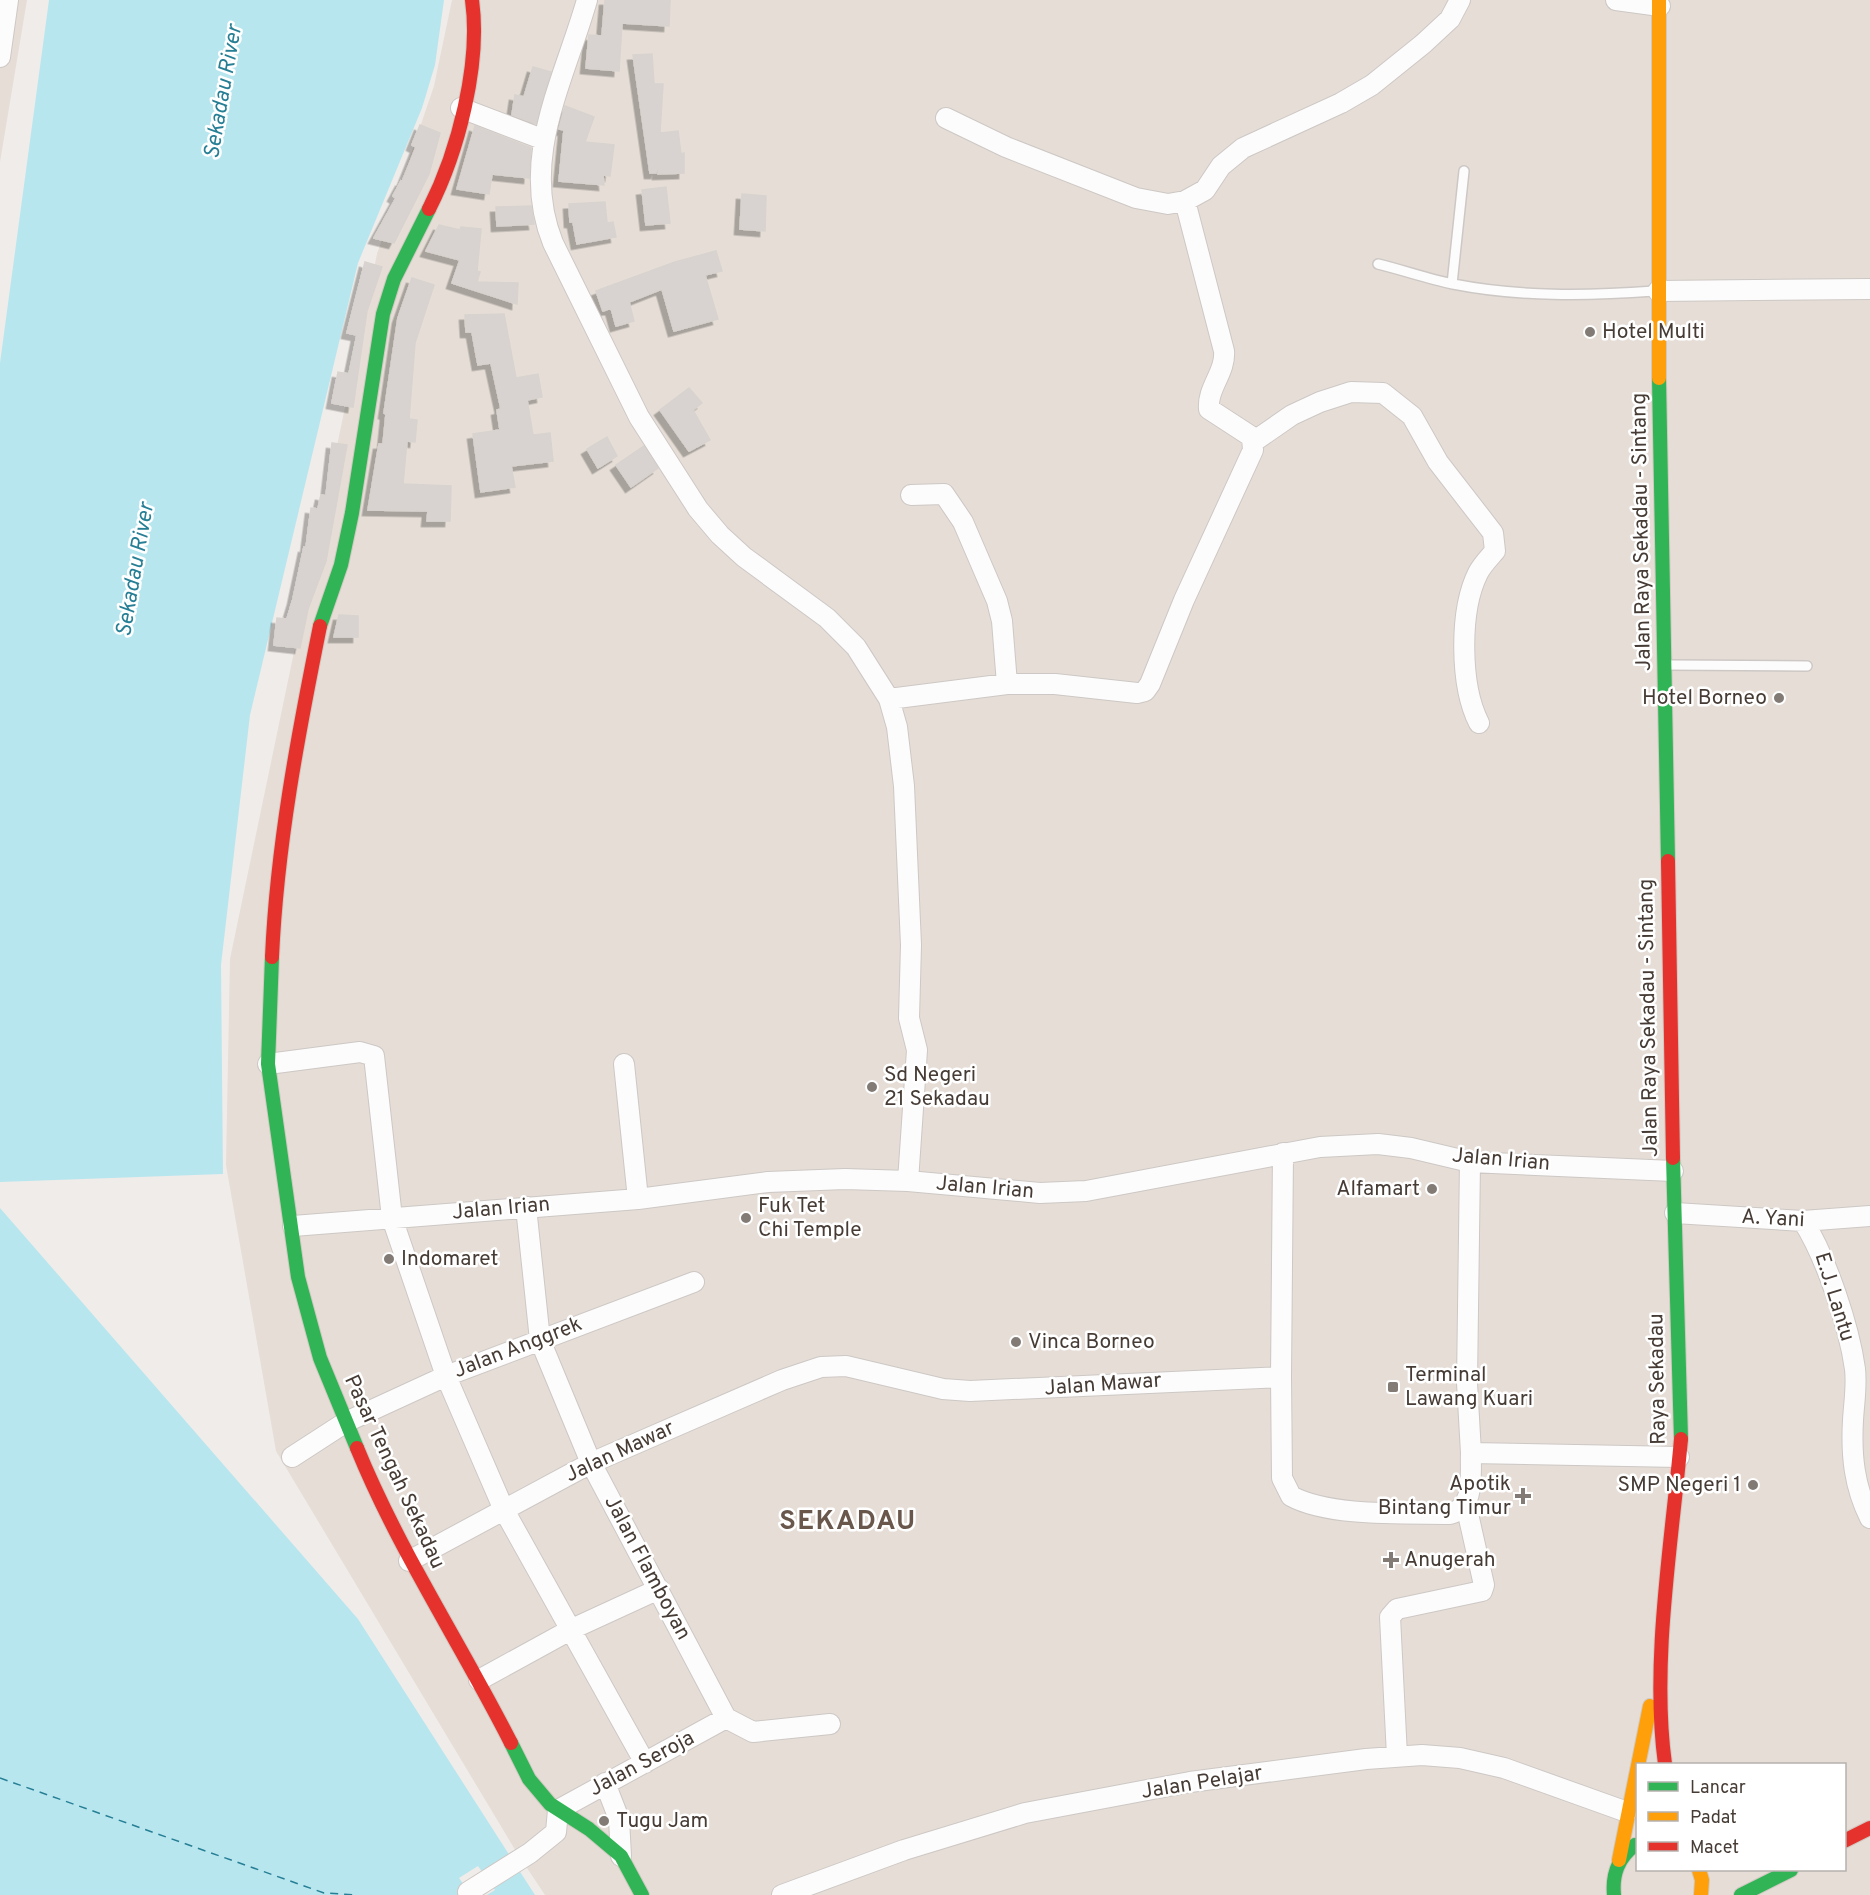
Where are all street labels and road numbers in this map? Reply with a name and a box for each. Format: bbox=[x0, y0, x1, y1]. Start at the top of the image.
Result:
street label: Jalan Raya Sekadau - Sintang bbox=[1626, 393, 1658, 671]
street label: Jalan Raya Sekadau - Sintang bbox=[1633, 879, 1665, 1157]
street label: Jalan Irian bbox=[1451, 1142, 1551, 1178]
street label: Jalan Irian bbox=[935, 1170, 1035, 1206]
street label: Jalan Irian bbox=[451, 1191, 551, 1227]
street label: A. Yani bbox=[1741, 1204, 1805, 1234]
street label: E.J. Lantu bbox=[1808, 1249, 1860, 1345]
street label: Jalan Anggrek bbox=[450, 1311, 586, 1385]
street label: Raya Sekadau bbox=[1643, 1313, 1673, 1445]
street label: Jalan Mawar bbox=[1043, 1367, 1163, 1403]
street label: Pasar Tengah Sekadau bbox=[337, 1371, 451, 1573]
street label: Jalan Mawar bbox=[561, 1415, 679, 1489]
street label: Jalan Flamboyan bbox=[598, 1491, 696, 1645]
street label: Jalan Seroja bbox=[585, 1725, 699, 1803]
street label: Jalan Pelajar bbox=[1139, 1760, 1265, 1806]

